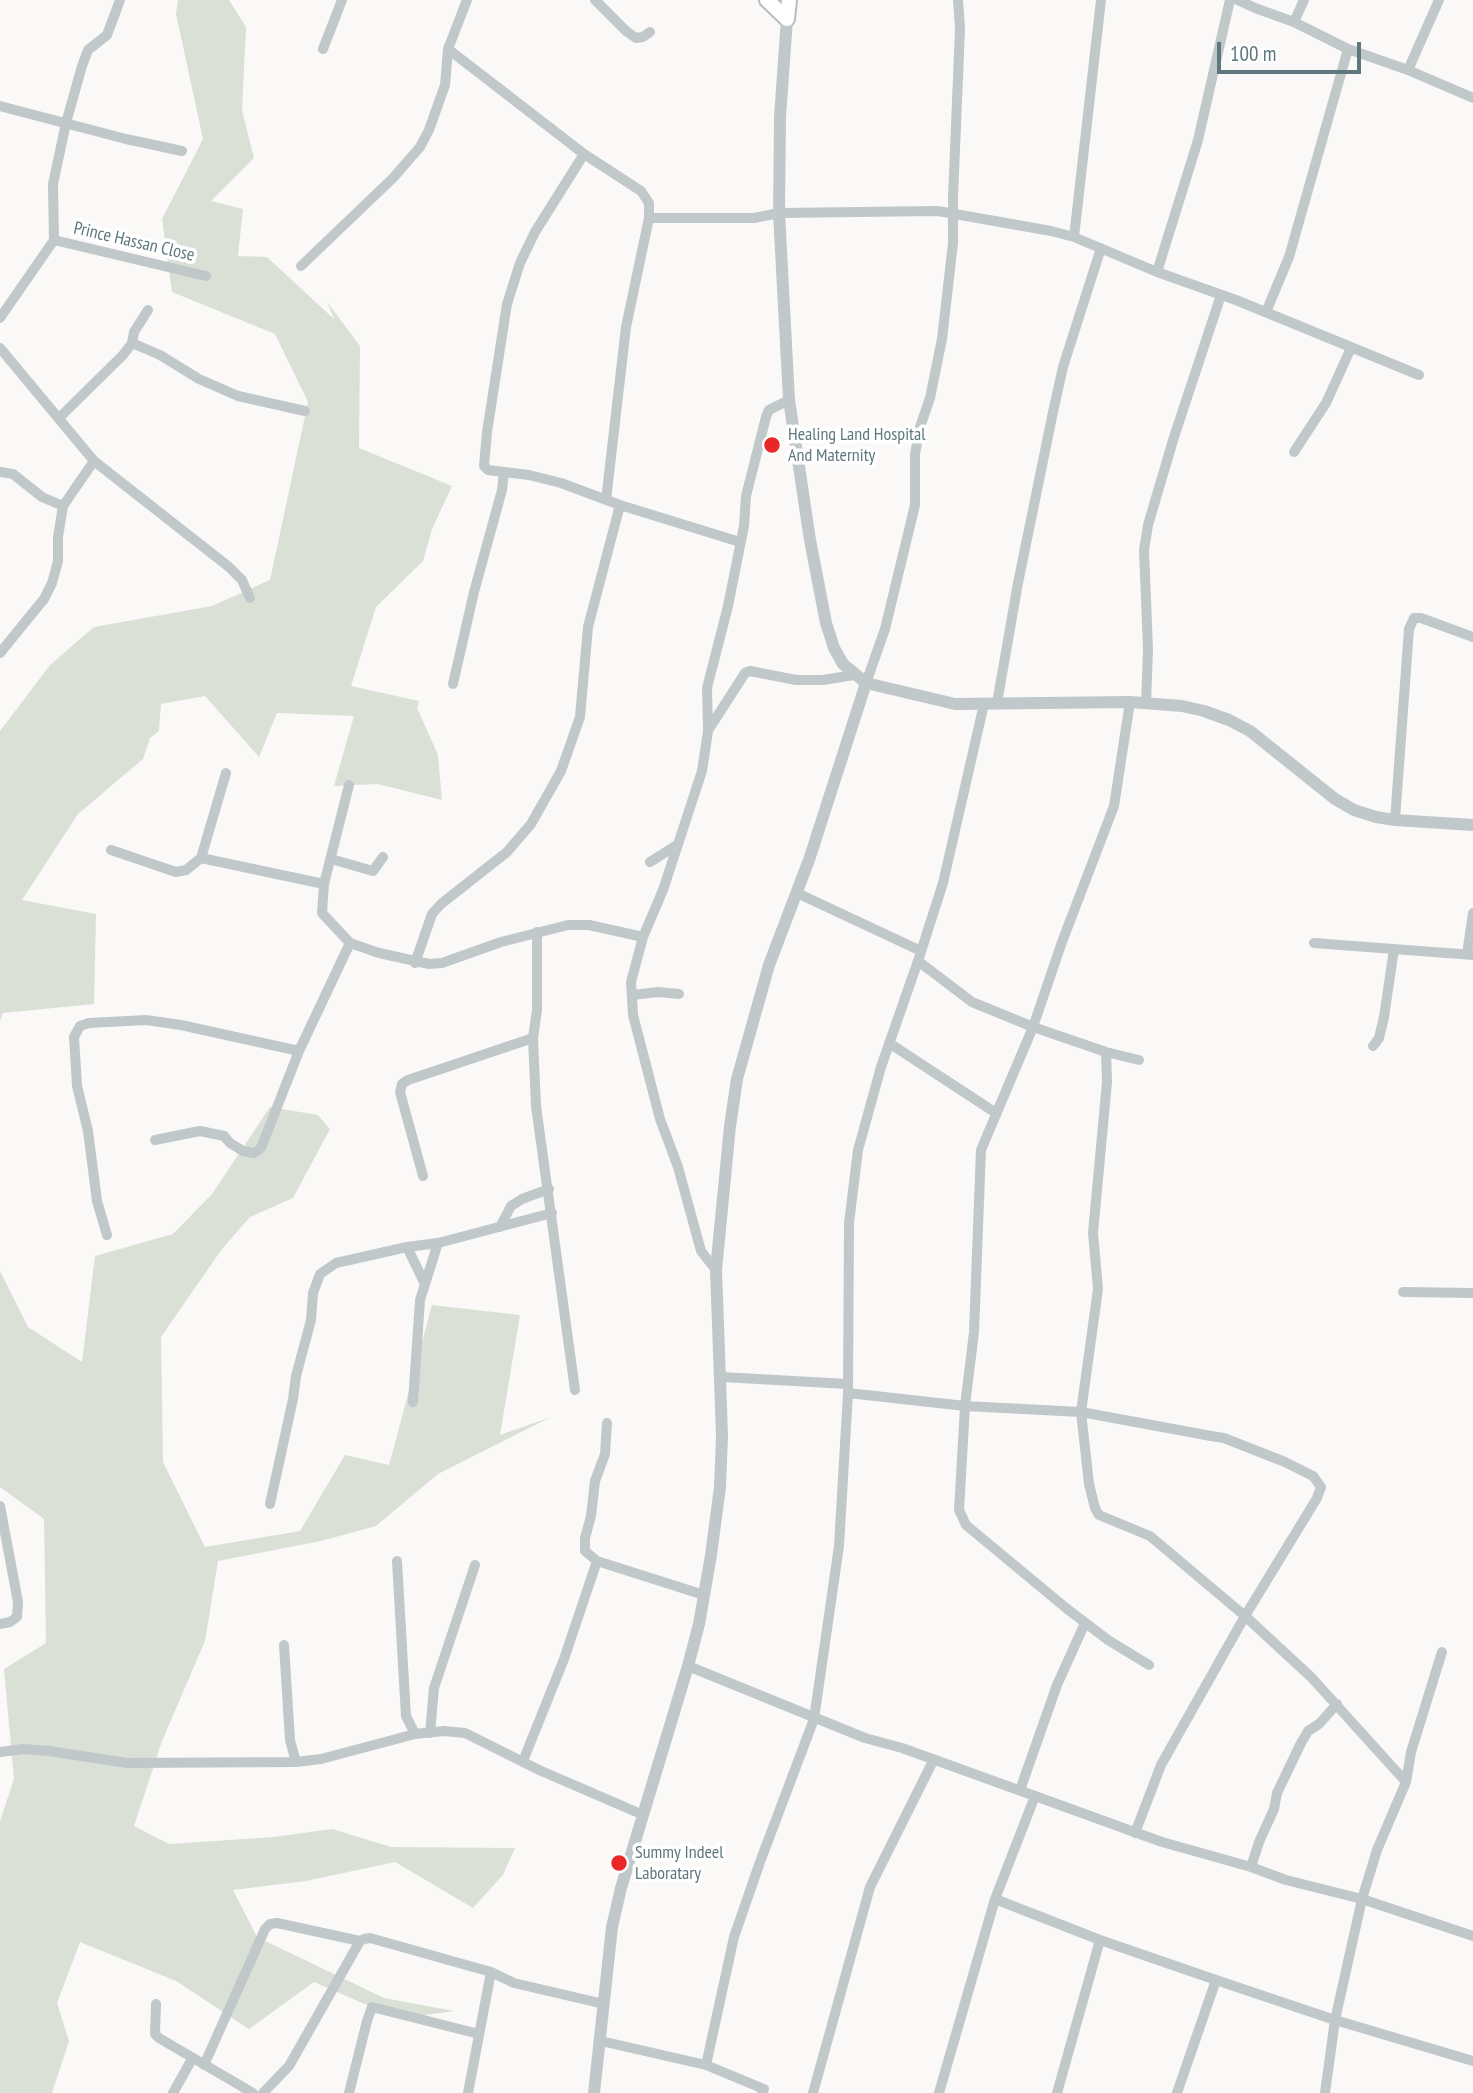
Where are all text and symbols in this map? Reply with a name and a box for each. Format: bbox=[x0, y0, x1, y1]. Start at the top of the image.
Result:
scale bar bbox=[1221, 28, 1364, 72]
text: 100 m bbox=[1230, 40, 1276, 67]
street label: Prince Hassan Close bbox=[71, 218, 197, 266]
place label: Healing Land Hospital And Maternity bbox=[788, 424, 925, 466]
marker: Healing Land Hospital And Maternity bbox=[762, 435, 782, 455]
place label: Summy Indeel Laboratary bbox=[635, 1842, 723, 1884]
marker: Summy Indeel Laboratary bbox=[609, 1853, 629, 1873]

